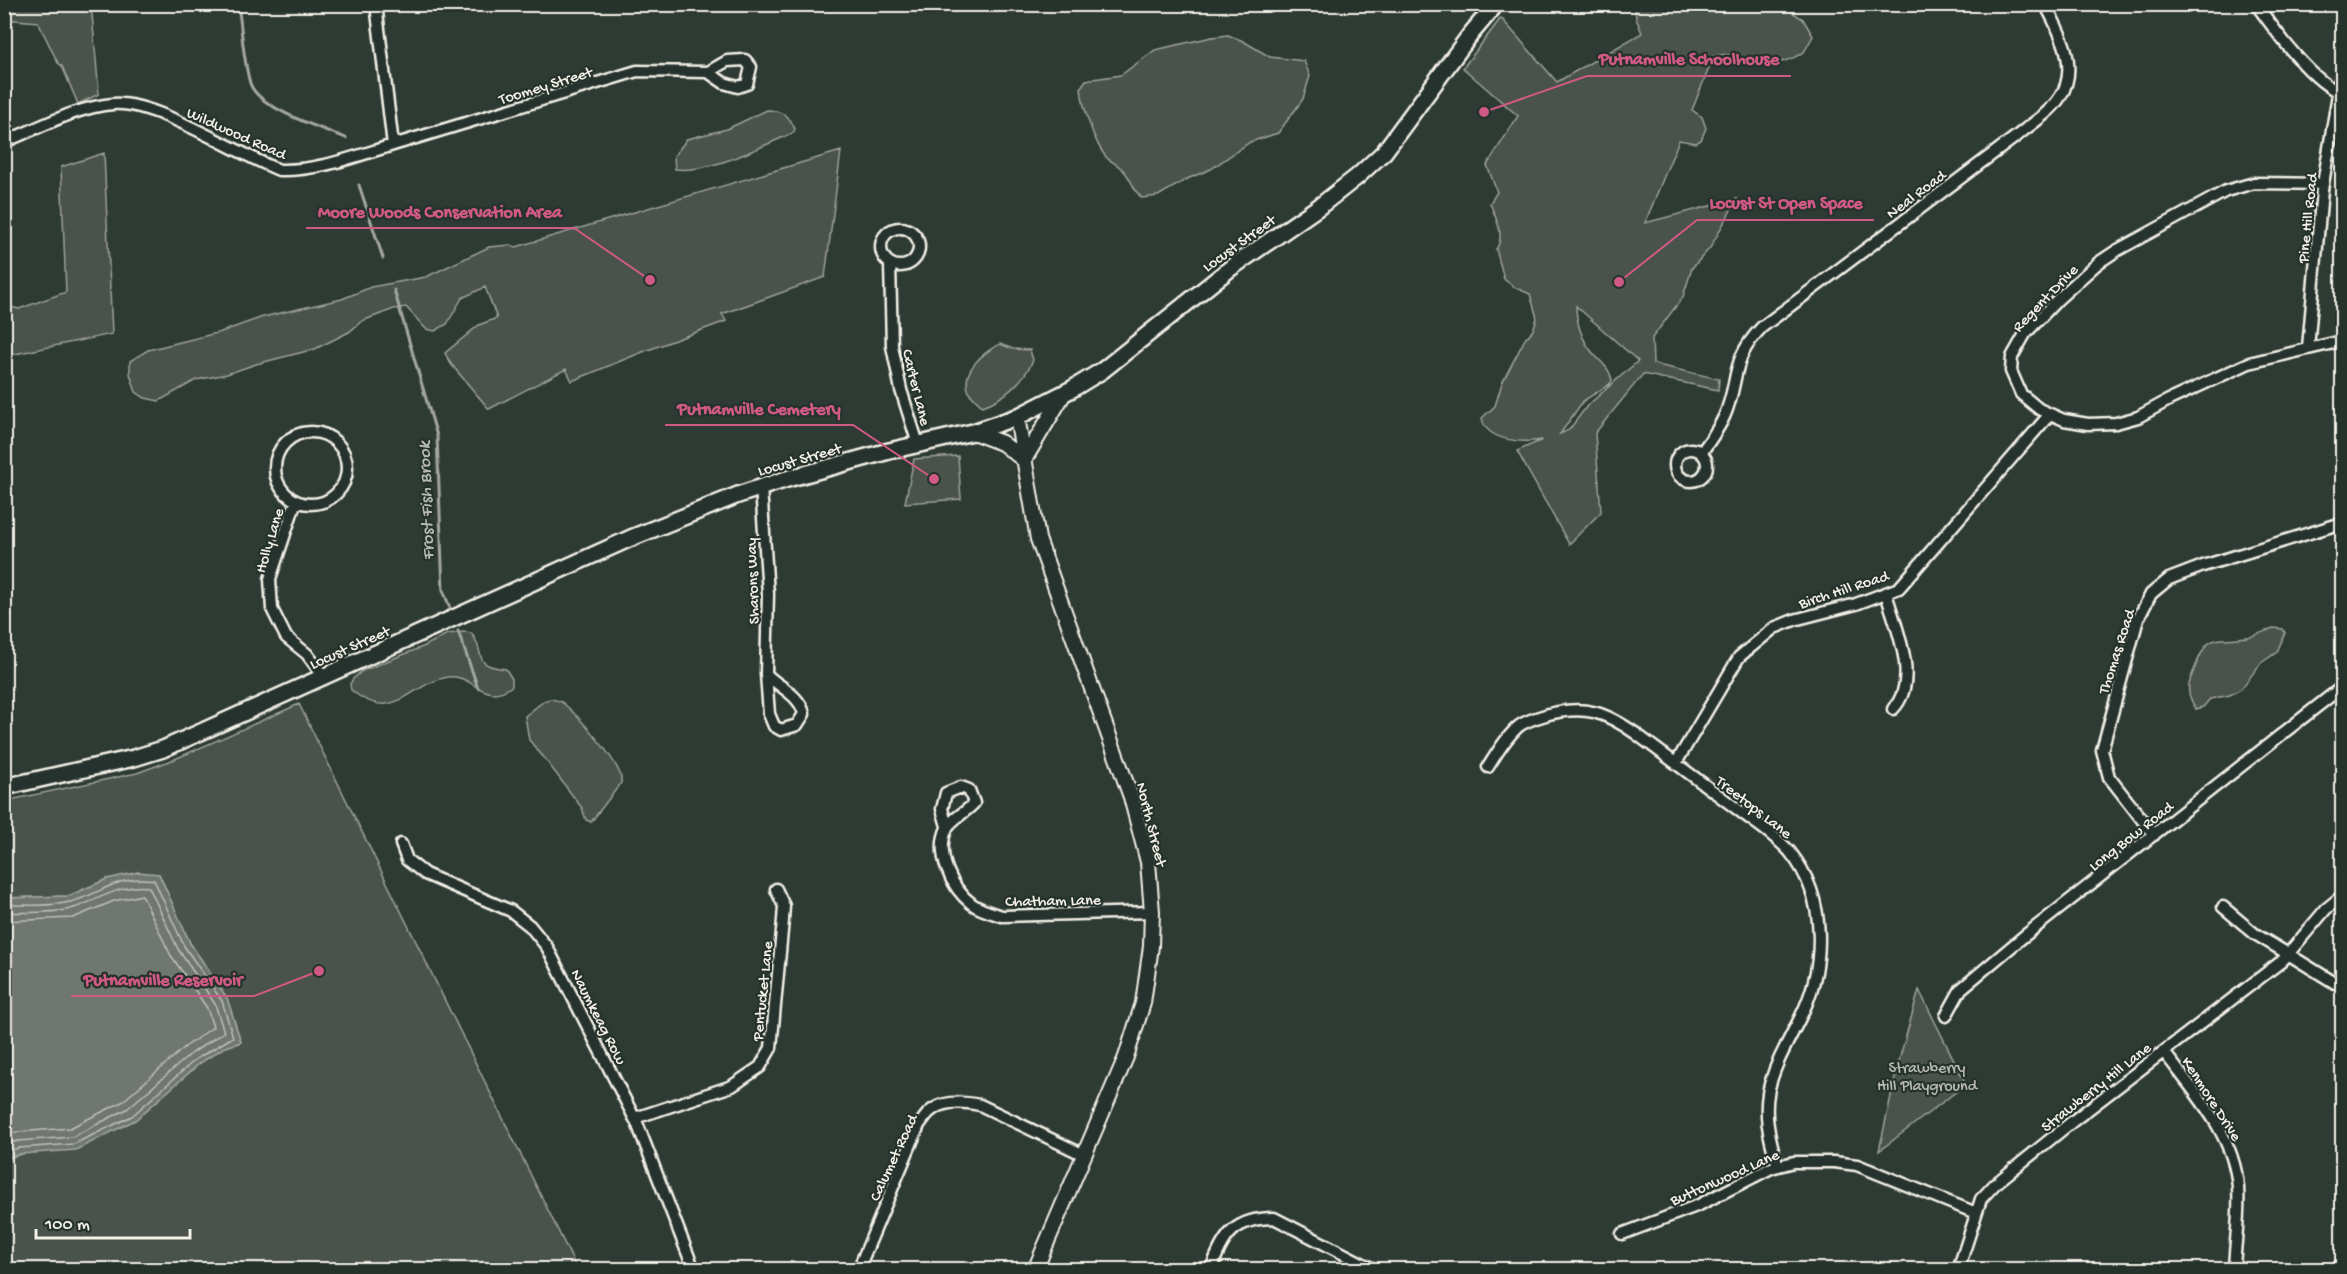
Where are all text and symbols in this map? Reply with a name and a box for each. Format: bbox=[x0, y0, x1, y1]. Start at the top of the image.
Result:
callout: Putnamville Schoolhouse bbox=[1587, 40, 1791, 76]
text: Putnamville Schoolhouse bbox=[1598, 50, 1780, 71]
street label: Toomey Street bbox=[496, 64, 596, 111]
street label: Wildwood Road bbox=[183, 105, 290, 166]
street label: Neal Road bbox=[1883, 166, 1952, 224]
street label: Pine Hill Road bbox=[2295, 171, 2324, 265]
callout: Locust St Open Space bbox=[1697, 184, 1874, 220]
callout: Moore Woods Conservation Area bbox=[306, 192, 574, 228]
text: Locust St Open Space bbox=[1709, 194, 1863, 215]
text: Moore Woods Conservation Area bbox=[318, 203, 563, 224]
street label: Locust Street bbox=[1200, 211, 1282, 278]
street label: Regent Drive bbox=[2010, 261, 2084, 337]
street label: Carter Lane bbox=[896, 348, 933, 429]
callout: Putnamville Cemetery bbox=[665, 389, 853, 425]
text: Putnamville Cemetery bbox=[676, 400, 841, 421]
water label: Frost Fish Brook bbox=[415, 439, 440, 561]
street label: Locust Street bbox=[756, 440, 845, 482]
street label: Holly Lane bbox=[253, 506, 290, 576]
street label: Sharons Way bbox=[743, 537, 766, 624]
street label: Birch Hill Road bbox=[1796, 567, 1893, 615]
street label: Thomas Road bbox=[2095, 606, 2141, 698]
street label: Locust Street bbox=[307, 622, 395, 675]
street label: Treetops Lane bbox=[1710, 773, 1795, 845]
street label: North Street bbox=[1130, 781, 1170, 870]
street label: Long Bow Road bbox=[2086, 798, 2180, 877]
street label: Chatham Lane bbox=[1005, 892, 1102, 913]
street label: Pentucket Lane bbox=[750, 940, 779, 1043]
callout: Putnamville Reservoir bbox=[71, 960, 254, 996]
street label: Naumkeag Row bbox=[565, 967, 629, 1069]
text: Putnamville Reservoir bbox=[83, 971, 245, 992]
street label: Strawberry Hill Lane bbox=[2038, 1039, 2157, 1138]
street label: Kenmore Drive bbox=[2176, 1054, 2245, 1146]
park label: Strawberry Hill Playground bbox=[1877, 1060, 1979, 1097]
street label: Calumet Road bbox=[867, 1111, 924, 1205]
street label: Buttonwood Lane bbox=[1667, 1146, 1784, 1212]
scale bar bbox=[36, 1202, 190, 1240]
text: 100 m bbox=[44, 1215, 90, 1236]

